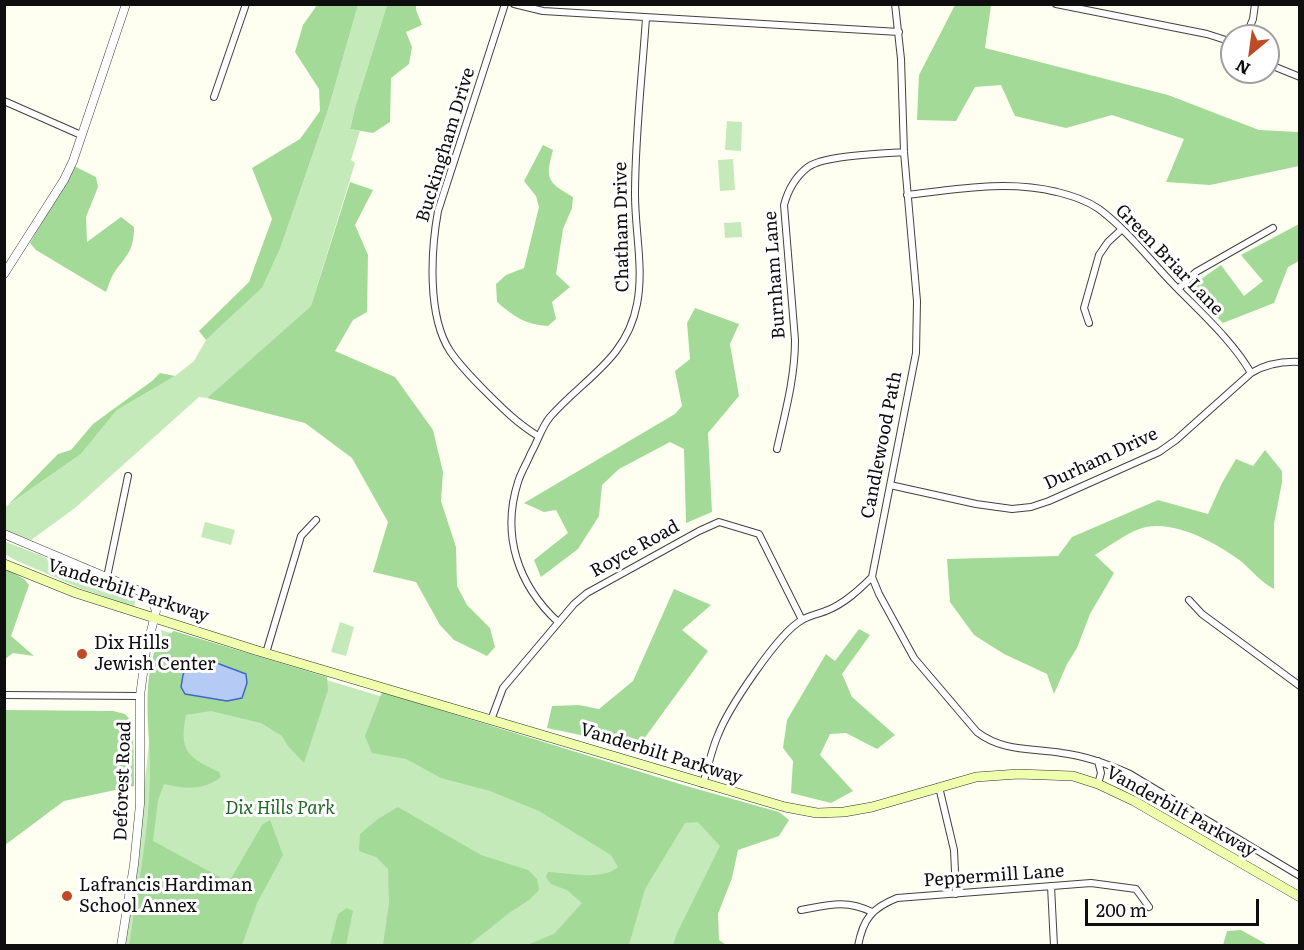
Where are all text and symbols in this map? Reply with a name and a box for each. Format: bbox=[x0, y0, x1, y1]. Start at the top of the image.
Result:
north arrow bbox=[1220, 24, 1280, 84]
text: N bbox=[1231, 54, 1254, 82]
street label: Buckingham Drive bbox=[412, 65, 480, 225]
street label: Chatham Drive bbox=[610, 162, 634, 292]
street label: Green Briar Lane bbox=[1111, 200, 1227, 320]
street label: Burnham Lane bbox=[760, 210, 790, 340]
street label: Candlewood Path bbox=[857, 369, 907, 521]
street label: Durham Drive bbox=[1041, 423, 1161, 495]
street label: Royce Road bbox=[587, 516, 683, 582]
street label: Vanderbilt Parkway bbox=[44, 555, 212, 627]
place label: Dix Hills Jewish Center bbox=[94, 633, 216, 676]
marker: Dix Hills Jewish Center bbox=[75, 647, 89, 661]
street label: Vanderbilt Parkway bbox=[577, 719, 745, 789]
street label: Deforest Road bbox=[110, 721, 136, 841]
street label: Vanderbilt Parkway bbox=[1102, 762, 1260, 862]
park label: Dix Hills Park bbox=[225, 798, 335, 820]
street label: Peppermill Lane bbox=[923, 860, 1065, 892]
place label: Lafrancis Hardiman School Annex bbox=[79, 875, 253, 918]
scale bar bbox=[1088, 887, 1262, 925]
marker: Lafrancis Hardiman School Annex bbox=[60, 889, 74, 903]
text: 200 m bbox=[1096, 896, 1147, 923]

